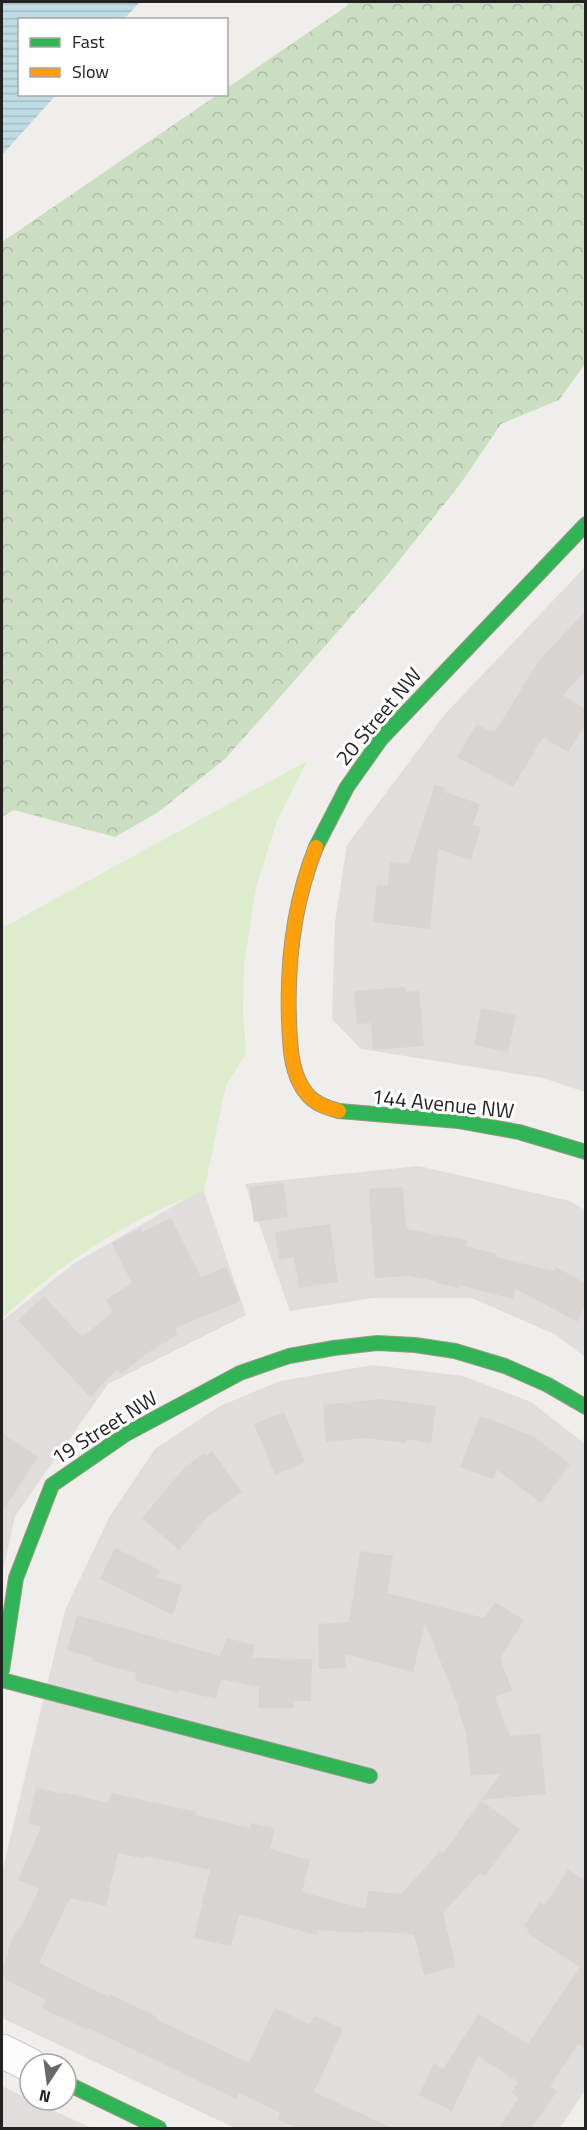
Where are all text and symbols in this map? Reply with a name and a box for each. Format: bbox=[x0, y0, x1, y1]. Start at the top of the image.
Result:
legend bbox=[18, 18, 228, 96]
text: Fast bbox=[72, 28, 105, 55]
text: Slow bbox=[72, 58, 109, 85]
street label: 20 Street NW bbox=[327, 660, 429, 772]
street label: 144 Avenue NW bbox=[370, 1080, 516, 1126]
street label: 19 Street NW bbox=[45, 1382, 163, 1472]
north arrow bbox=[18, 2052, 78, 2112]
text: N bbox=[37, 2084, 53, 2110]

